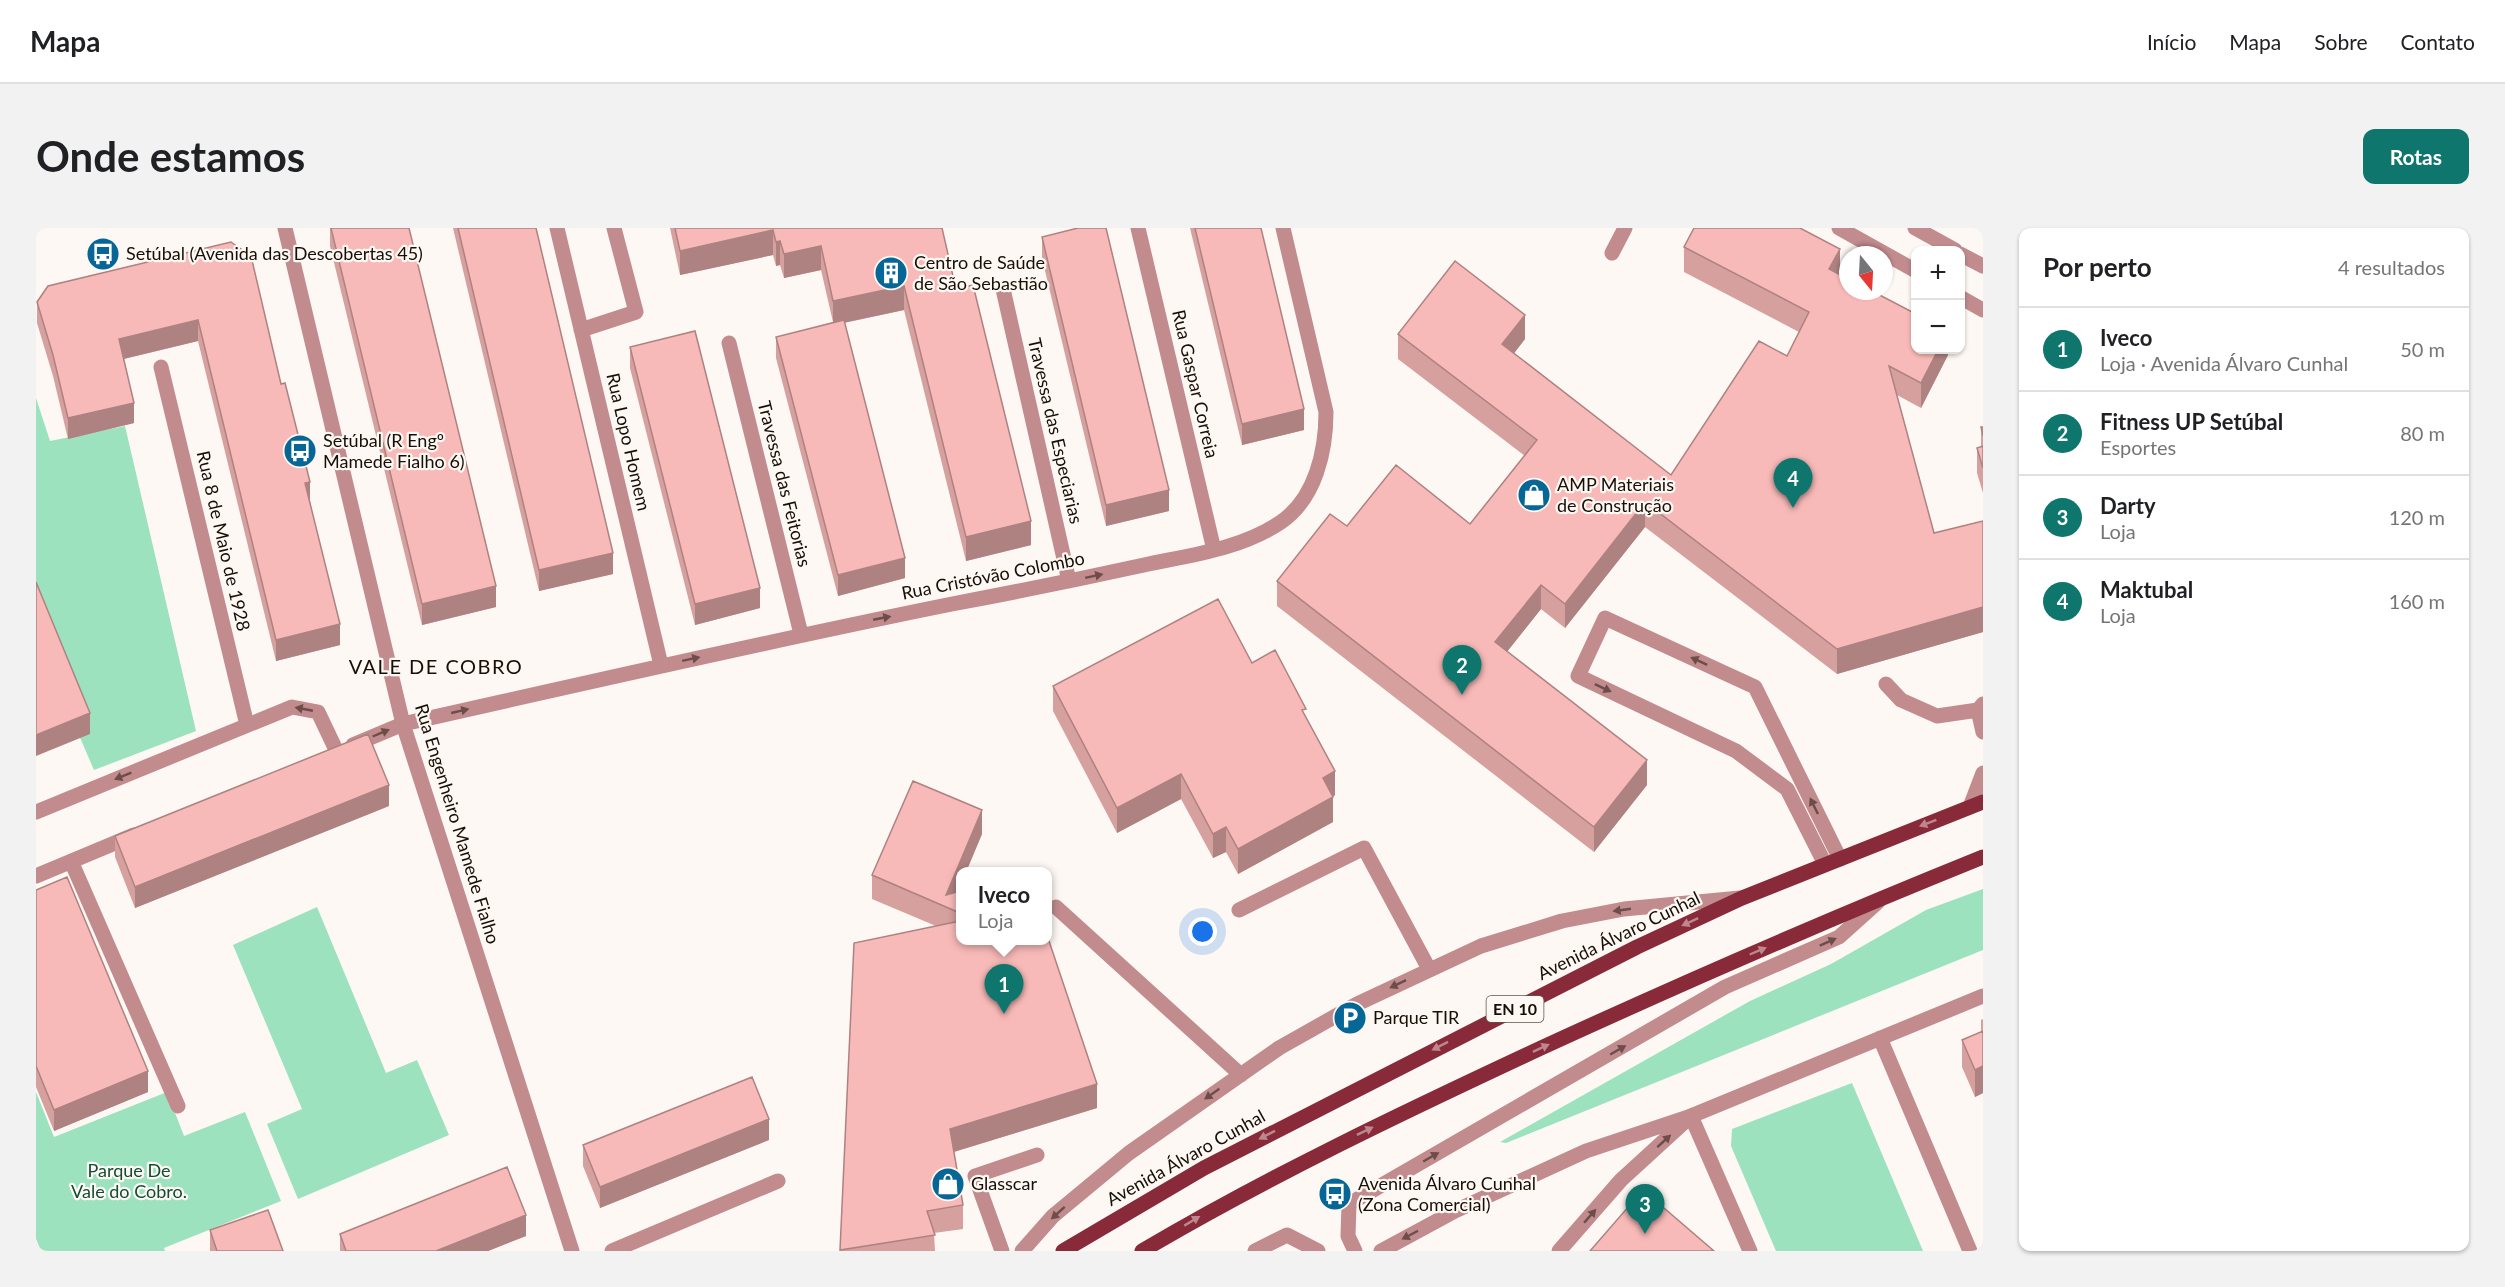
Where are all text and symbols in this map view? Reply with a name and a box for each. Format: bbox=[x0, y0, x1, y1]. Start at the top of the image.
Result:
text: Mapa bbox=[30, 24, 100, 58]
text: Início bbox=[2147, 29, 2196, 54]
text: Mapa bbox=[2229, 29, 2281, 54]
text: Sobre bbox=[2314, 29, 2367, 54]
text: Contato bbox=[2400, 29, 2475, 54]
button: Rotas bbox=[2363, 129, 2469, 184]
text: Onde estamos bbox=[36, 131, 305, 181]
bus stop icon: Setúbal (Avenida das Descobertas 45) bbox=[85, 236, 121, 272]
place label: Setúbal (Avenida das Descobertas 45) bbox=[126, 242, 423, 264]
north arrow bbox=[1839, 246, 1893, 300]
map controls bbox=[1911, 246, 1965, 354]
button: + bbox=[1911, 246, 1965, 300]
place label: Centro de Saúde de São Sebastião bbox=[914, 251, 1048, 294]
text: Por perto bbox=[2043, 251, 2152, 283]
building icon: Centro de Saúde de São Sebastião bbox=[873, 255, 909, 291]
text: 4 resultados bbox=[2338, 255, 2445, 279]
button: − bbox=[1911, 300, 1965, 354]
street label: Rua Gaspar Correia bbox=[1168, 307, 1224, 460]
text: Iveco bbox=[2100, 324, 2152, 351]
street label: Travessa das Especiarias bbox=[1024, 336, 1088, 526]
text: 1 bbox=[2057, 337, 2068, 361]
text: 50 m bbox=[2400, 337, 2445, 361]
text: Loja · Avenida Álvaro Cunhal bbox=[2100, 351, 2348, 375]
street label: Rua Lopo Homem bbox=[602, 371, 656, 513]
street label: Travessa das Feitorias bbox=[754, 398, 816, 569]
text: Fitness UP Setúbal bbox=[2100, 408, 2283, 435]
text: 2 bbox=[2057, 421, 2068, 445]
text: 80 m bbox=[2400, 421, 2445, 445]
place label: Setúbal (R Engº Mamede Fialho 6) bbox=[323, 429, 465, 472]
bus stop icon: Setúbal (R Engº Mamede Fialho 6) bbox=[282, 433, 318, 469]
text: Esportes bbox=[2100, 435, 2176, 459]
street label: Rua 8 de Maio de 1928 bbox=[193, 449, 255, 633]
pin: 4 bbox=[1774, 458, 1812, 508]
place label: AMP Materiais de Construção bbox=[1557, 473, 1674, 516]
shop icon: AMP Materiais de Construção bbox=[1516, 477, 1552, 513]
text: Darty bbox=[2100, 492, 2156, 519]
text: 3 bbox=[2057, 505, 2068, 529]
text: 120 m bbox=[2389, 505, 2445, 529]
text: Loja bbox=[2100, 519, 2136, 543]
street label: Rua Cristóvão Colombo bbox=[899, 546, 1086, 604]
one-way arrow bbox=[1084, 571, 1103, 580]
text: Maktubal bbox=[2100, 576, 2193, 603]
text: 4 bbox=[2057, 589, 2068, 613]
text: 160 m bbox=[2389, 589, 2445, 613]
text: Loja bbox=[2100, 603, 2136, 627]
one-way arrow bbox=[873, 613, 892, 622]
pin: 2 bbox=[1442, 646, 1482, 695]
one-way arrow bbox=[682, 653, 700, 663]
district label: VALE DE COBRO bbox=[349, 654, 523, 678]
one-way arrow bbox=[1690, 657, 1707, 666]
one-way arrow bbox=[1594, 684, 1611, 693]
street label: Rua Engenheiro Mamede Fialho bbox=[411, 701, 505, 947]
one-way arrow bbox=[294, 704, 313, 713]
one-way arrow bbox=[451, 706, 469, 716]
one-way arrow bbox=[373, 729, 390, 738]
one-way arrow bbox=[114, 772, 132, 781]
one-way arrow bbox=[1810, 798, 1819, 815]
one-way arrow bbox=[1919, 819, 1937, 829]
popup bbox=[956, 867, 1052, 945]
text: Iveco bbox=[978, 881, 1030, 908]
street label: Avenida Álvaro Cunhal bbox=[1534, 886, 1703, 984]
one-way arrow bbox=[1612, 906, 1631, 915]
text: Loja bbox=[978, 908, 1013, 932]
your location bbox=[1188, 917, 1217, 946]
one-way arrow bbox=[1682, 918, 1699, 927]
one-way arrow bbox=[1820, 937, 1837, 946]
one-way arrow bbox=[1749, 947, 1766, 956]
pin: 1 bbox=[984, 964, 1024, 1014]
one-way arrow bbox=[1389, 979, 1406, 989]
road number: EN 10 bbox=[1486, 996, 1544, 1022]
parking icon: Parque TIR bbox=[1332, 1000, 1368, 1036]
place label: Parque TIR bbox=[1373, 1006, 1460, 1028]
one-way arrow bbox=[1432, 1041, 1449, 1051]
one-way arrow bbox=[1533, 1044, 1550, 1053]
one-way arrow bbox=[1610, 1045, 1627, 1055]
one-way arrow bbox=[1205, 1088, 1221, 1100]
street label: Avenida Álvaro Cunhal bbox=[1102, 1104, 1269, 1210]
one-way arrow bbox=[1357, 1127, 1374, 1136]
one-way arrow bbox=[1258, 1130, 1276, 1140]
one-way arrow bbox=[1657, 1134, 1671, 1148]
one-way arrow bbox=[1423, 1152, 1439, 1163]
park label: Parque De Vale do Cobro. bbox=[71, 1159, 187, 1202]
shop icon: Glasscar bbox=[930, 1166, 966, 1202]
place label: Glasscar bbox=[971, 1172, 1037, 1194]
place label: Avenida Álvaro Cunhal (Zona Comercial) bbox=[1358, 1172, 1536, 1215]
bus stop icon: Avenida Álvaro Cunhal (Zona Comercial) bbox=[1317, 1176, 1353, 1212]
pin: 3 bbox=[1626, 1184, 1664, 1234]
one-way arrow bbox=[1050, 1206, 1065, 1220]
one-way arrow bbox=[1583, 1209, 1596, 1224]
one-way arrow bbox=[1184, 1216, 1200, 1227]
one-way arrow bbox=[1401, 1230, 1418, 1240]

